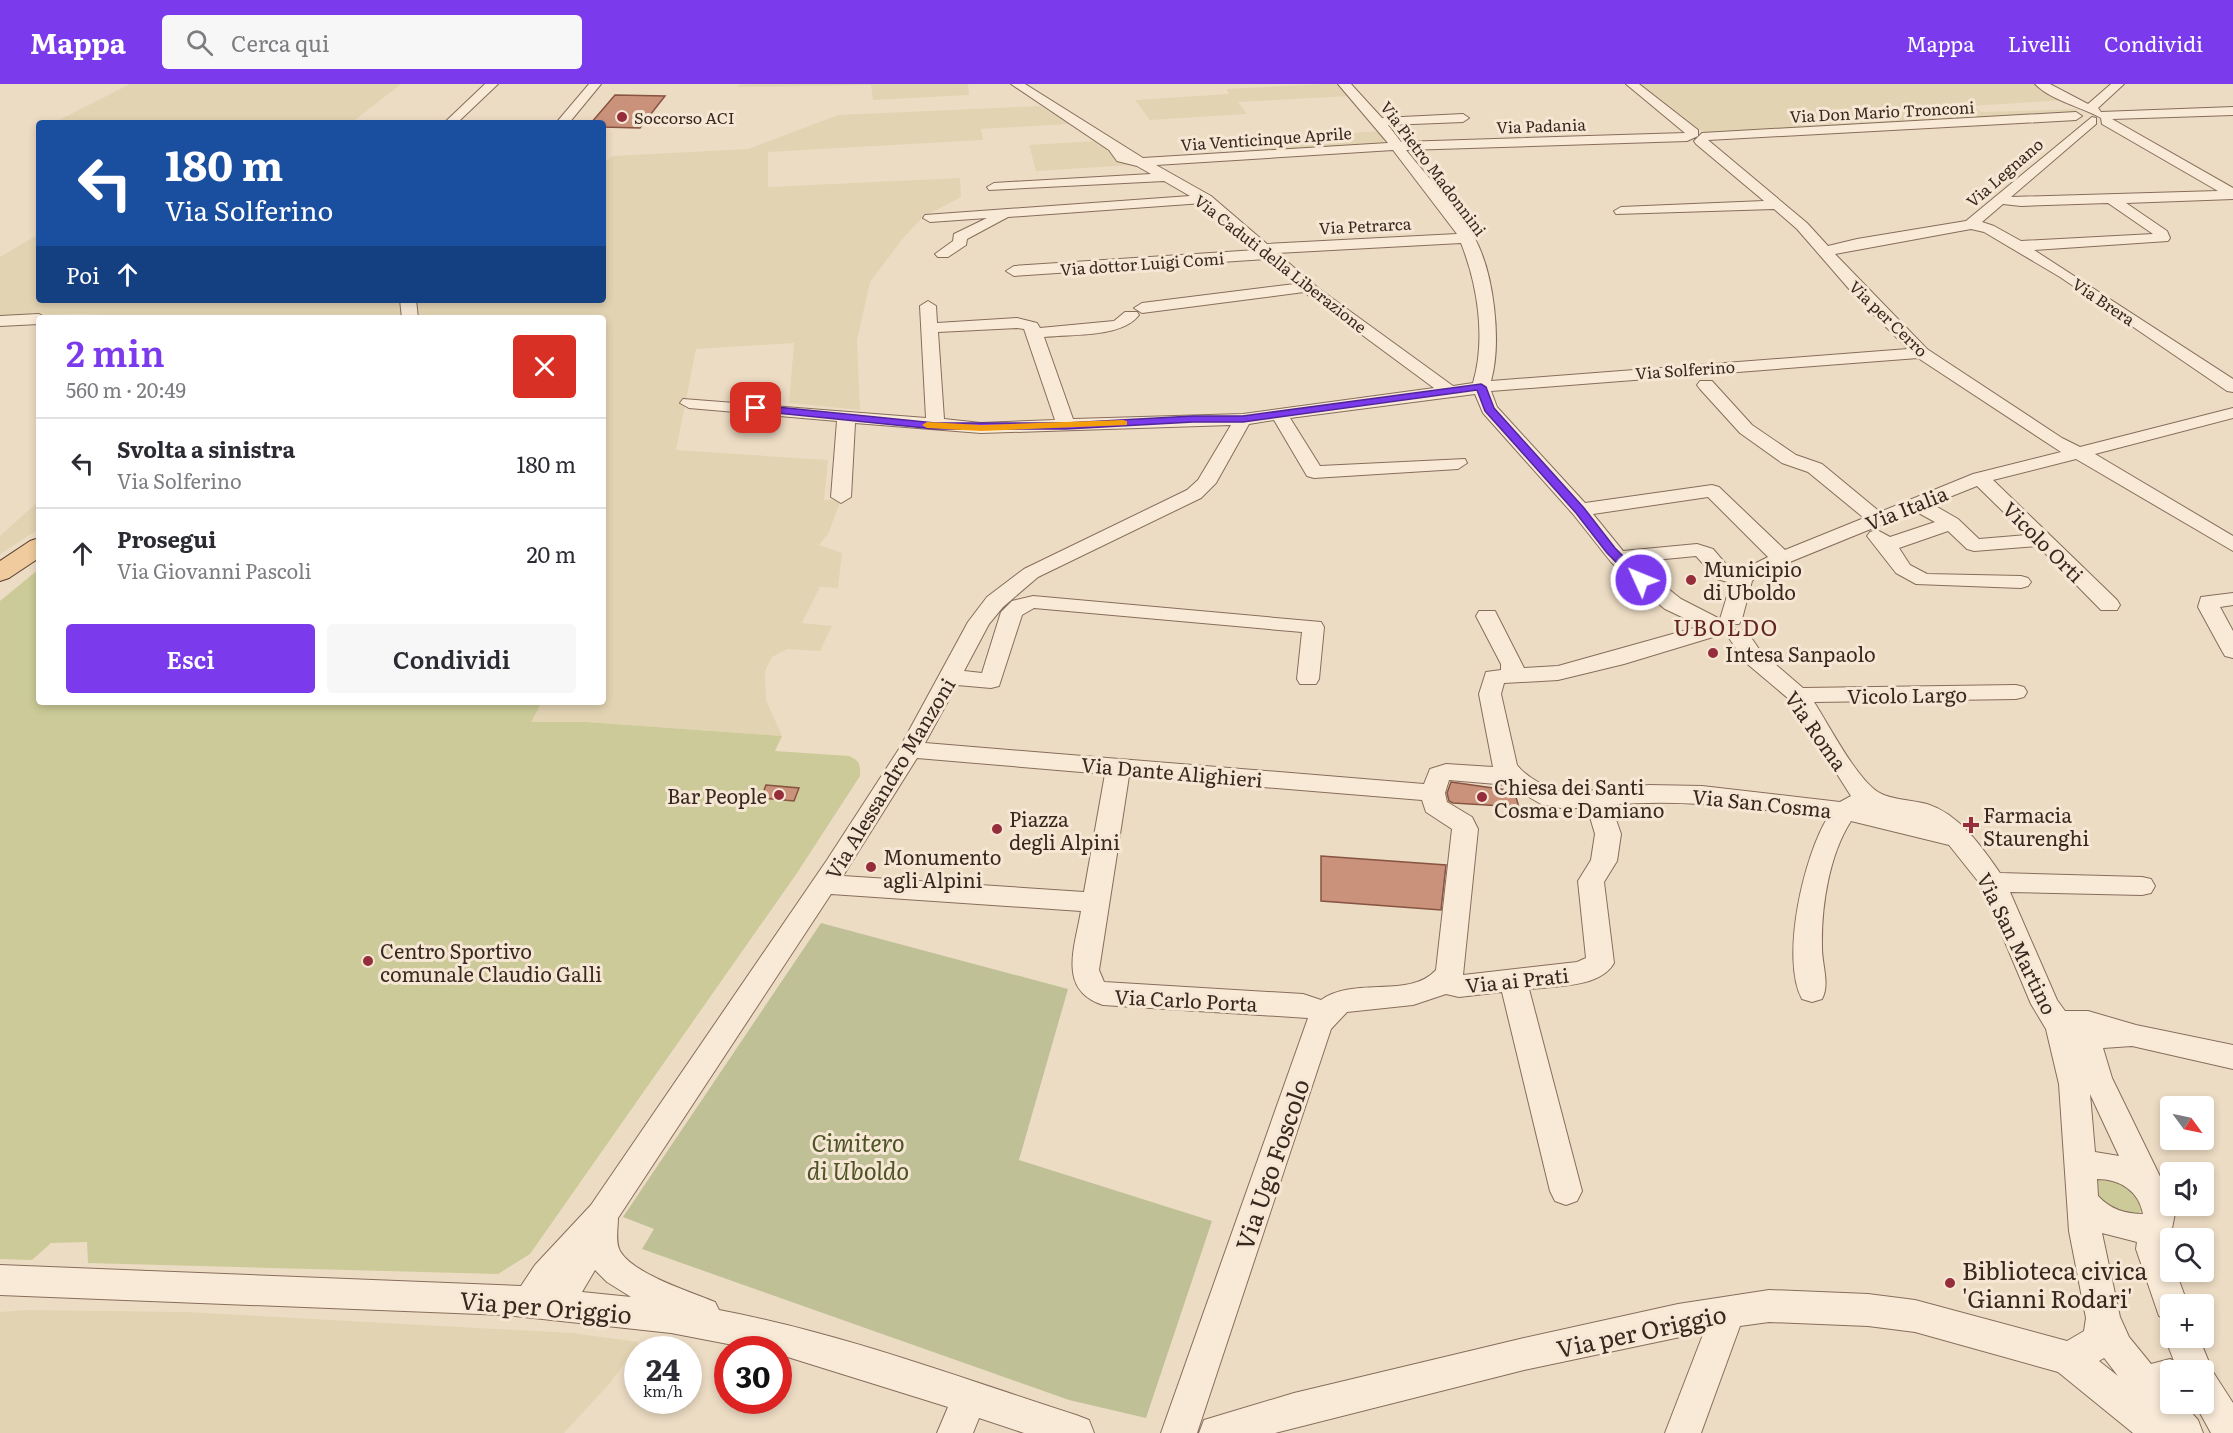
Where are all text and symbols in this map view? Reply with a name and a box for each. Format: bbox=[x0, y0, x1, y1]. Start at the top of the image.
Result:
search box bbox=[162, 15, 582, 69]
text: Mappa bbox=[30, 21, 126, 63]
icon: search bbox=[183, 26, 216, 59]
text: Cerca qui bbox=[231, 26, 329, 59]
text: Mappa bbox=[1906, 27, 1975, 58]
text: Livelli bbox=[2008, 27, 2071, 58]
text: Condividi bbox=[2104, 27, 2203, 58]
street label: Via Don Mario Tronconi bbox=[1789, 94, 1975, 128]
street label: Via Pietro Madonnini bbox=[1375, 96, 1493, 240]
place label: Soccorso ACI bbox=[634, 105, 735, 129]
marker: Soccorso ACI bbox=[615, 110, 629, 124]
street label: Via Padania bbox=[1496, 111, 1587, 139]
street label: Via Venticinque Aprile bbox=[1180, 120, 1352, 156]
text: 180 m bbox=[165, 132, 283, 194]
street label: Via Legnano bbox=[1960, 132, 2048, 212]
icon: left bbox=[66, 144, 144, 222]
street label: Via Caduti della Liberazione bbox=[1190, 188, 1372, 338]
text: Via Solferino bbox=[165, 189, 333, 229]
street label: Via Petrarca bbox=[1318, 211, 1412, 239]
street label: Via dottor Luigi Comi bbox=[1059, 245, 1225, 281]
text: Poi bbox=[66, 258, 99, 291]
icon: ahead bbox=[111, 258, 144, 291]
street label: Via Brera bbox=[2068, 271, 2140, 331]
street label: Via per Cerro bbox=[1844, 274, 1934, 362]
text: 2 min bbox=[66, 325, 165, 378]
button: close bbox=[513, 335, 576, 398]
street label: Via Solferino bbox=[1634, 354, 1736, 384]
text: 560 m · 20:49 bbox=[66, 374, 186, 404]
pin bbox=[730, 382, 781, 433]
icon: arrive bbox=[739, 391, 772, 424]
text: Svolta a sinistra bbox=[117, 432, 295, 465]
icon: left bbox=[66, 447, 99, 480]
text: 180 m bbox=[516, 447, 576, 480]
text: Via Solferino bbox=[117, 465, 242, 495]
street label: Via Italia bbox=[1860, 477, 1952, 537]
street label: Vicolo Orti bbox=[1997, 494, 2092, 589]
text: Prosegui bbox=[117, 522, 216, 555]
icon: ahead bbox=[66, 537, 99, 570]
text: 20 m bbox=[526, 537, 576, 570]
position arrow bbox=[1609, 548, 1673, 612]
place label: Municipio di Uboldo bbox=[1703, 553, 1802, 606]
text: Via Giovanni Pascoli bbox=[117, 555, 311, 585]
marker: Municipio di Uboldo bbox=[1684, 573, 1698, 587]
district label: UBOLDO bbox=[1673, 610, 1779, 643]
button: Esci bbox=[66, 624, 315, 693]
button: Condividi bbox=[327, 624, 576, 693]
place label: Intesa Sanpaolo bbox=[1725, 638, 1876, 668]
marker: Intesa Sanpaolo bbox=[1706, 646, 1720, 660]
street label: Via Alessandro Manzoni bbox=[817, 671, 961, 885]
street label: Vicolo Largo bbox=[1847, 678, 1967, 710]
street label: Via Roma bbox=[1778, 684, 1856, 776]
street label: Via Dante Alighieri bbox=[1080, 748, 1264, 794]
place label: Chiesa dei Santi Cosma e Damiano bbox=[1494, 771, 1664, 824]
place label: Bar People bbox=[667, 780, 767, 810]
street label: Via San Cosma bbox=[1691, 780, 1833, 824]
marker: Bar People bbox=[772, 788, 786, 802]
marker: Chiesa dei Santi Cosma e Damiano bbox=[1475, 790, 1489, 804]
place label: Farmacia Staurenghi bbox=[1983, 799, 2089, 852]
place label: Piazza degli Alpini bbox=[1009, 803, 1120, 856]
marker: Farmacia Staurenghi bbox=[1964, 818, 1978, 832]
marker: Piazza degli Alpini bbox=[990, 822, 1004, 836]
place label: Monumento agli Alpini bbox=[883, 841, 1001, 894]
marker: Monumento agli Alpini bbox=[864, 860, 878, 874]
street label: Via San Martino bbox=[1971, 867, 2065, 1019]
place label: Centro Sportivo comunale Claudio Galli bbox=[380, 935, 602, 988]
marker: Centro Sportivo comunale Claudio Galli bbox=[361, 954, 375, 968]
street label: Via ai Prati bbox=[1464, 959, 1571, 999]
street label: Via Carlo Porta bbox=[1114, 980, 1259, 1018]
street label: Via Ugo Foscolo bbox=[1225, 1074, 1317, 1254]
north arrow bbox=[2160, 1096, 2214, 1150]
map controls bbox=[2160, 1096, 2214, 1414]
park label: Cimitero di Uboldo bbox=[807, 1124, 909, 1187]
button: sound bbox=[2160, 1162, 2214, 1216]
button: search bbox=[2160, 1228, 2214, 1282]
place label: Biblioteca civica 'Gianni Rodari' bbox=[1962, 1252, 2147, 1315]
marker: Biblioteca civica 'Gianni Rodari' bbox=[1943, 1276, 1957, 1290]
street label: Via per Origgio bbox=[458, 1281, 634, 1331]
button: + bbox=[2160, 1294, 2214, 1348]
street label: Via per Origgio bbox=[1553, 1295, 1729, 1365]
speed limit sign: 30 bbox=[714, 1336, 792, 1414]
text: 24 bbox=[646, 1346, 680, 1390]
button: − bbox=[2160, 1360, 2214, 1414]
text: km/h bbox=[643, 1379, 683, 1402]

